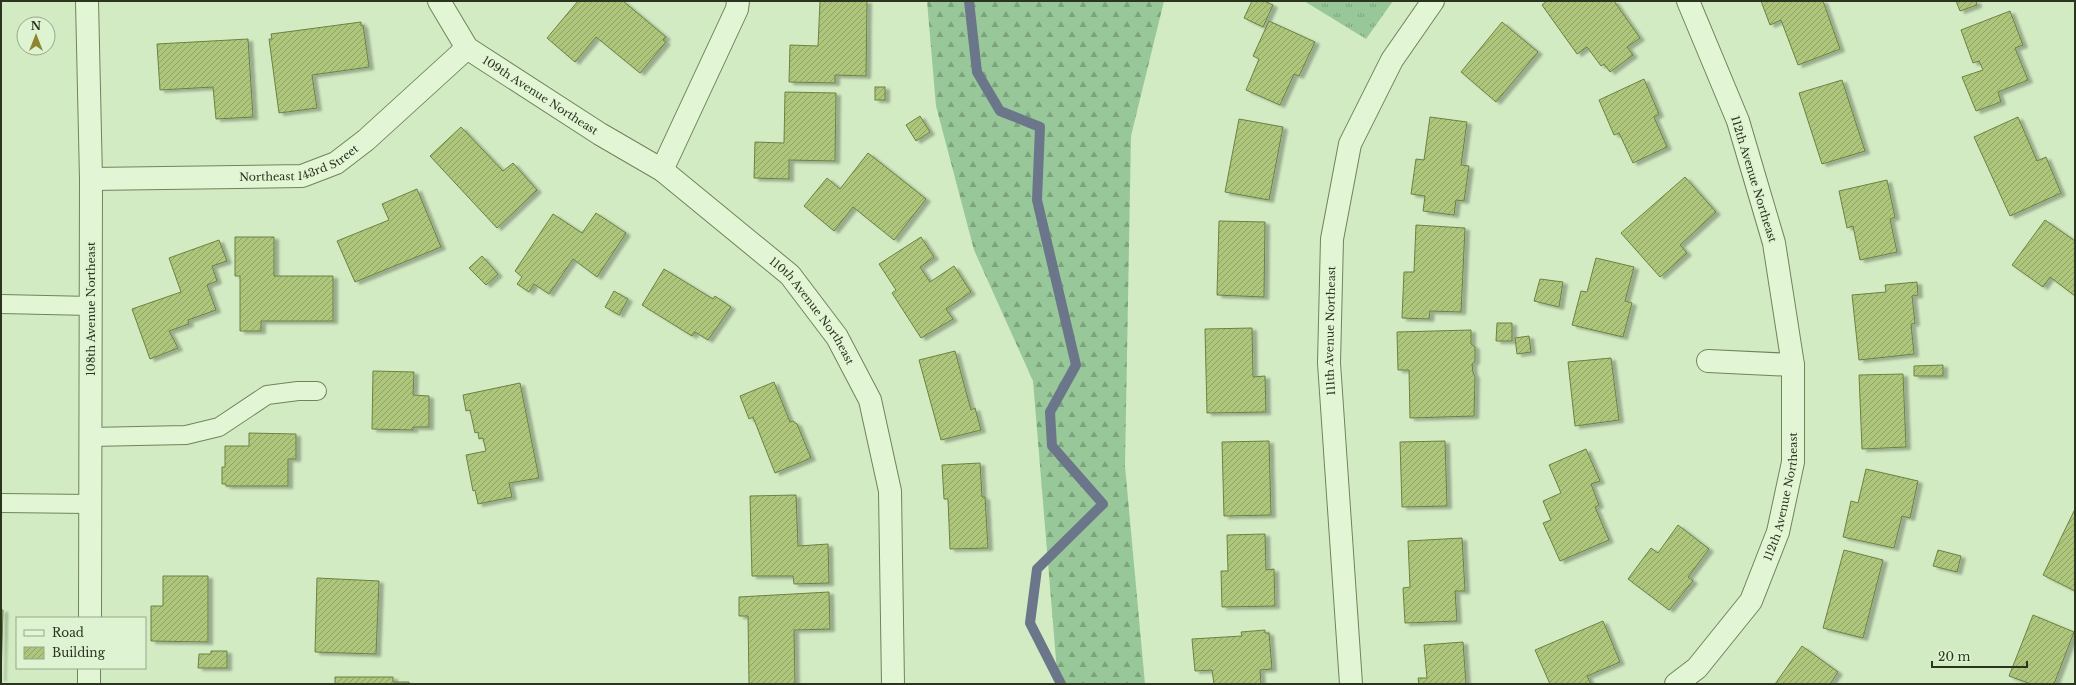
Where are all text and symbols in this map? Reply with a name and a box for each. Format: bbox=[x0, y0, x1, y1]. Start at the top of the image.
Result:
north arrow bbox=[16, 16, 56, 56]
text: N bbox=[31, 19, 42, 33]
street label: 109th Avenue Northeast bbox=[480, 53, 601, 138]
street label: 112th Avenue Northeast bbox=[1728, 114, 1780, 245]
street label: Northeast 143rd Street bbox=[239, 141, 362, 184]
street label: 108th Avenue Northeast bbox=[84, 241, 98, 376]
street label: 110th Avenue Northeast bbox=[766, 254, 858, 368]
street label: 111th Avenue Northeast bbox=[1322, 265, 1338, 396]
street label: 112th Avenue Northeast bbox=[1760, 432, 1800, 563]
legend bbox=[16, 617, 146, 669]
text: Road bbox=[52, 625, 84, 640]
scale bar bbox=[1932, 643, 2027, 669]
text: Building bbox=[52, 645, 106, 660]
text: 20 m bbox=[1938, 649, 1970, 664]

